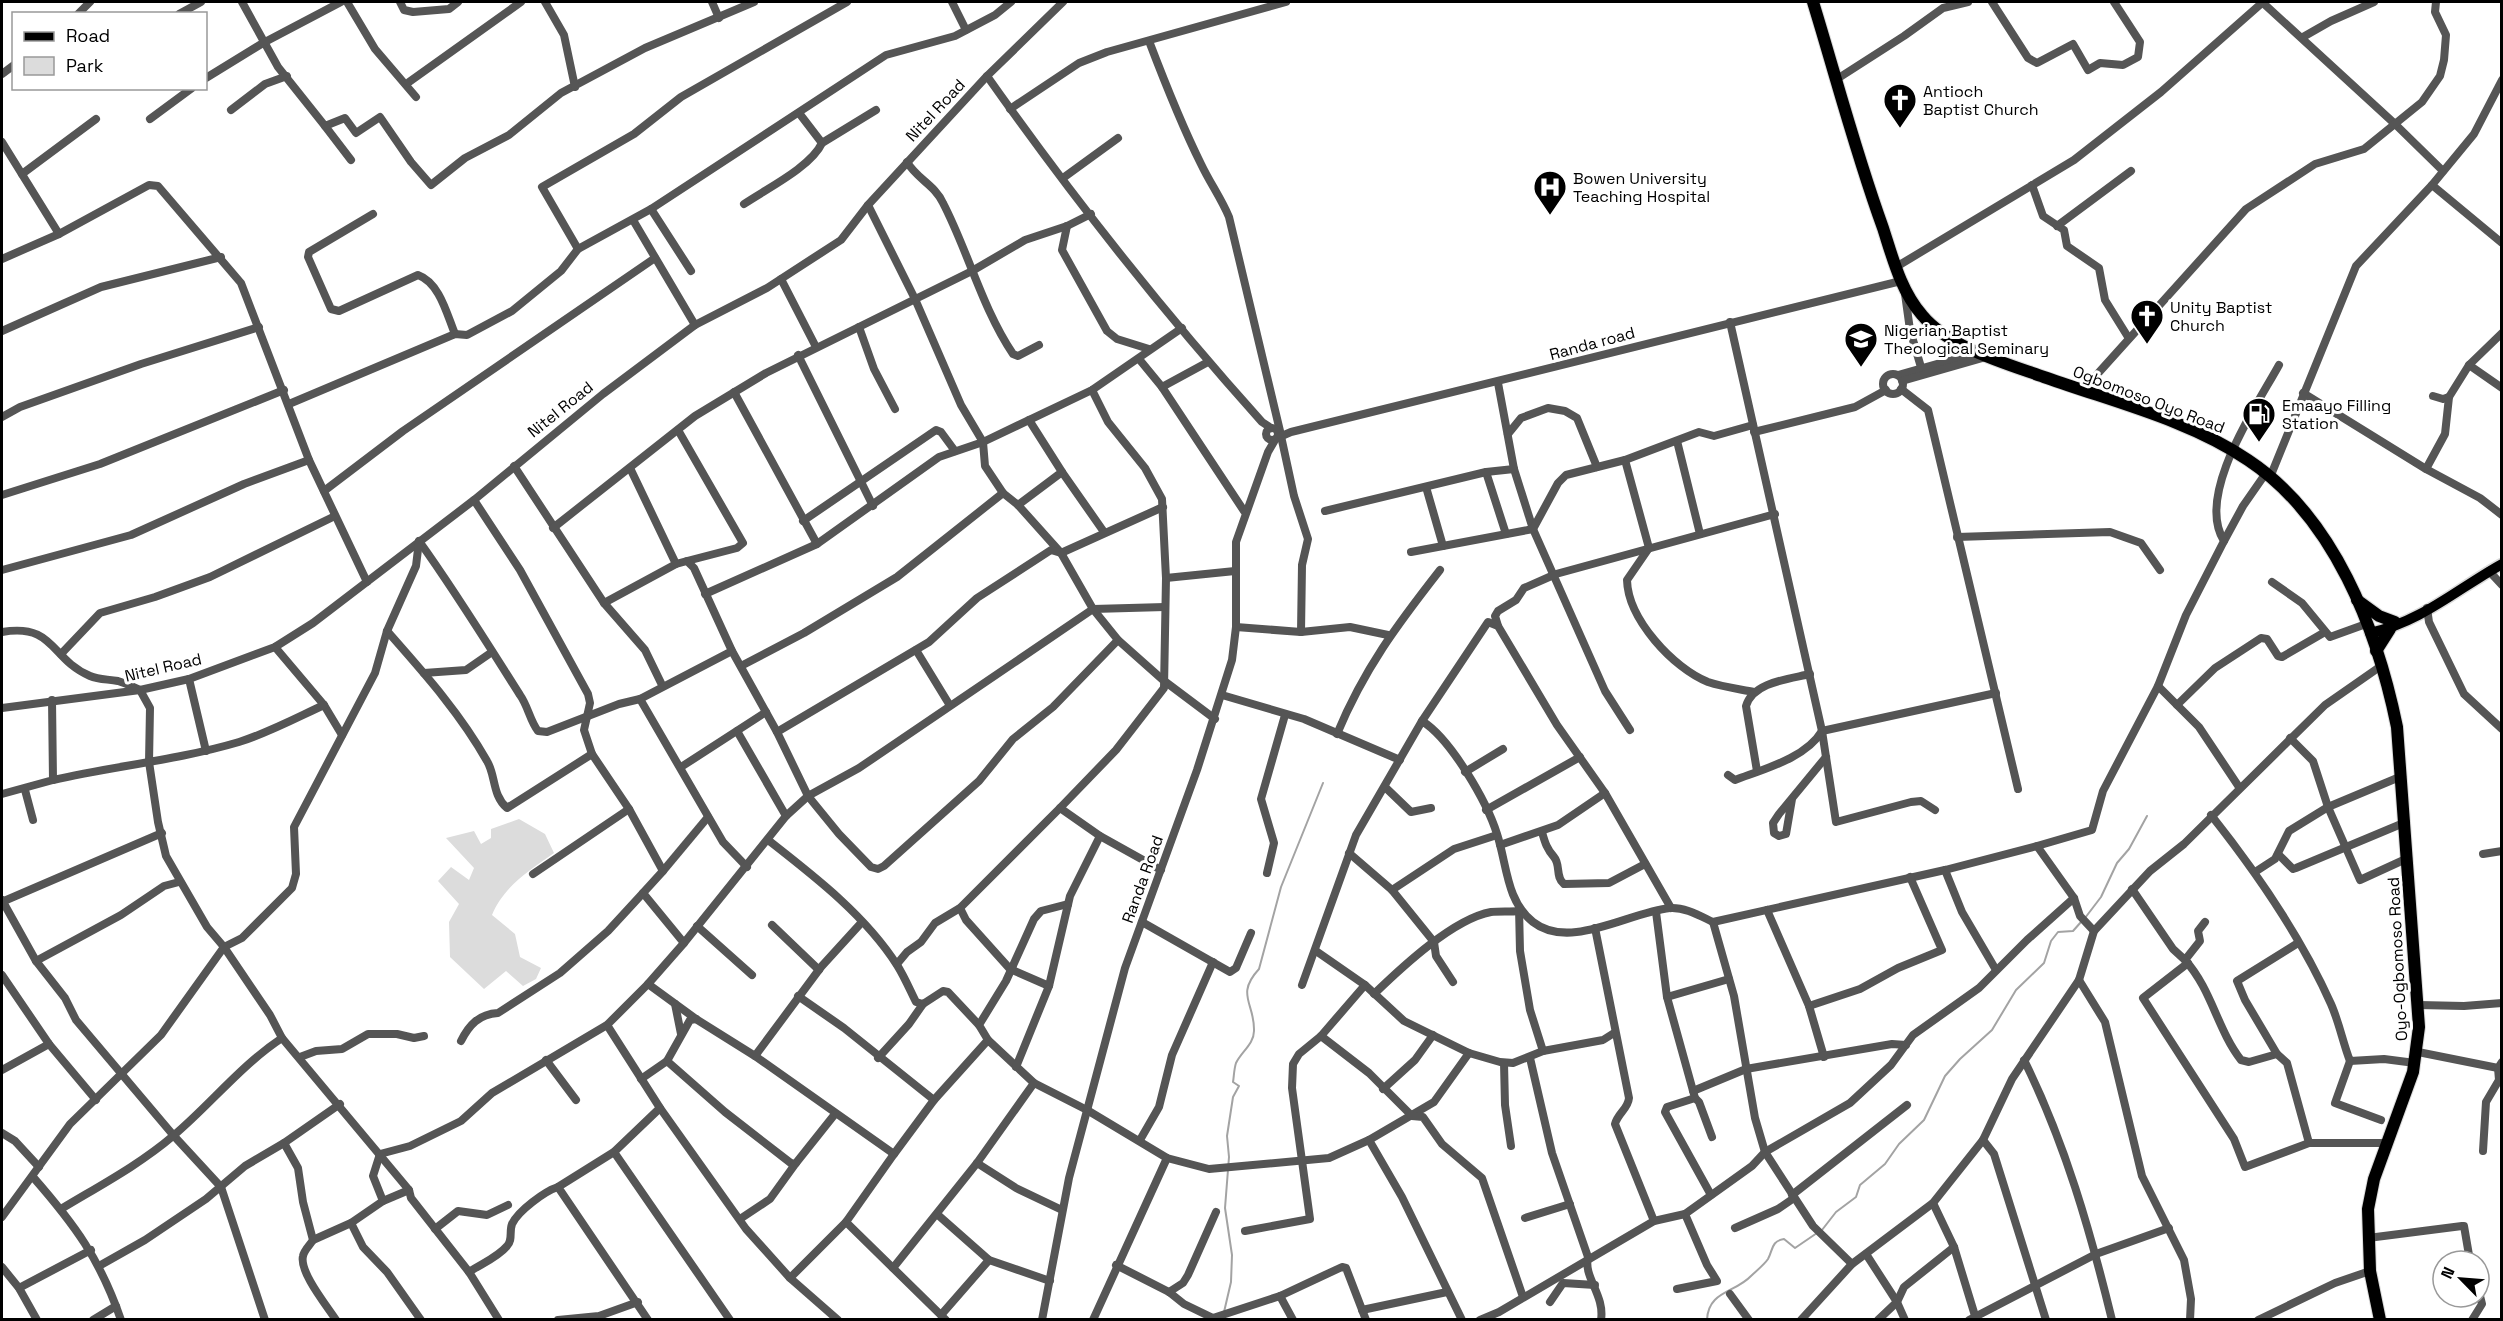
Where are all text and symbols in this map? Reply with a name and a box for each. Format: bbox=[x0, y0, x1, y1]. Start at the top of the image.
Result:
legend bbox=[12, 12, 207, 90]
text: Road bbox=[66, 24, 110, 47]
text: Park bbox=[66, 54, 104, 77]
street label: Nitel Road bbox=[901, 75, 970, 146]
place label: Antioch Baptist Church bbox=[1923, 81, 2039, 120]
church icon: Antioch Baptist Church bbox=[1882, 82, 1918, 129]
place label: Bowen University Teaching Hospital bbox=[1573, 168, 1710, 207]
hospital icon: Bowen University Teaching Hospital bbox=[1532, 169, 1568, 216]
place label: Unity Baptist Church bbox=[2170, 297, 2272, 336]
church icon: Unity Baptist Church bbox=[2129, 298, 2165, 345]
place label: Nigerian Baptist Theological Seminary bbox=[1884, 320, 2049, 359]
school or university icon: Nigerian Baptist Theological Seminary bbox=[1843, 321, 1879, 368]
street label: Randa road bbox=[1547, 322, 1637, 365]
street label: Ogbomoso Oyo Road bbox=[2070, 361, 2228, 438]
street label: Nitel Road bbox=[523, 377, 597, 442]
place label: Emaayo Filling Station bbox=[2282, 395, 2391, 434]
fuel station icon: Emaayo Filling Station bbox=[2241, 396, 2277, 443]
street label: Nitel Road bbox=[123, 648, 204, 687]
street label: Randa Road bbox=[1117, 832, 1168, 926]
street label: Oyo-Ogbomoso Road bbox=[2383, 876, 2412, 1042]
north arrow bbox=[2431, 1249, 2491, 1309]
text: N bbox=[2436, 1264, 2460, 1282]

